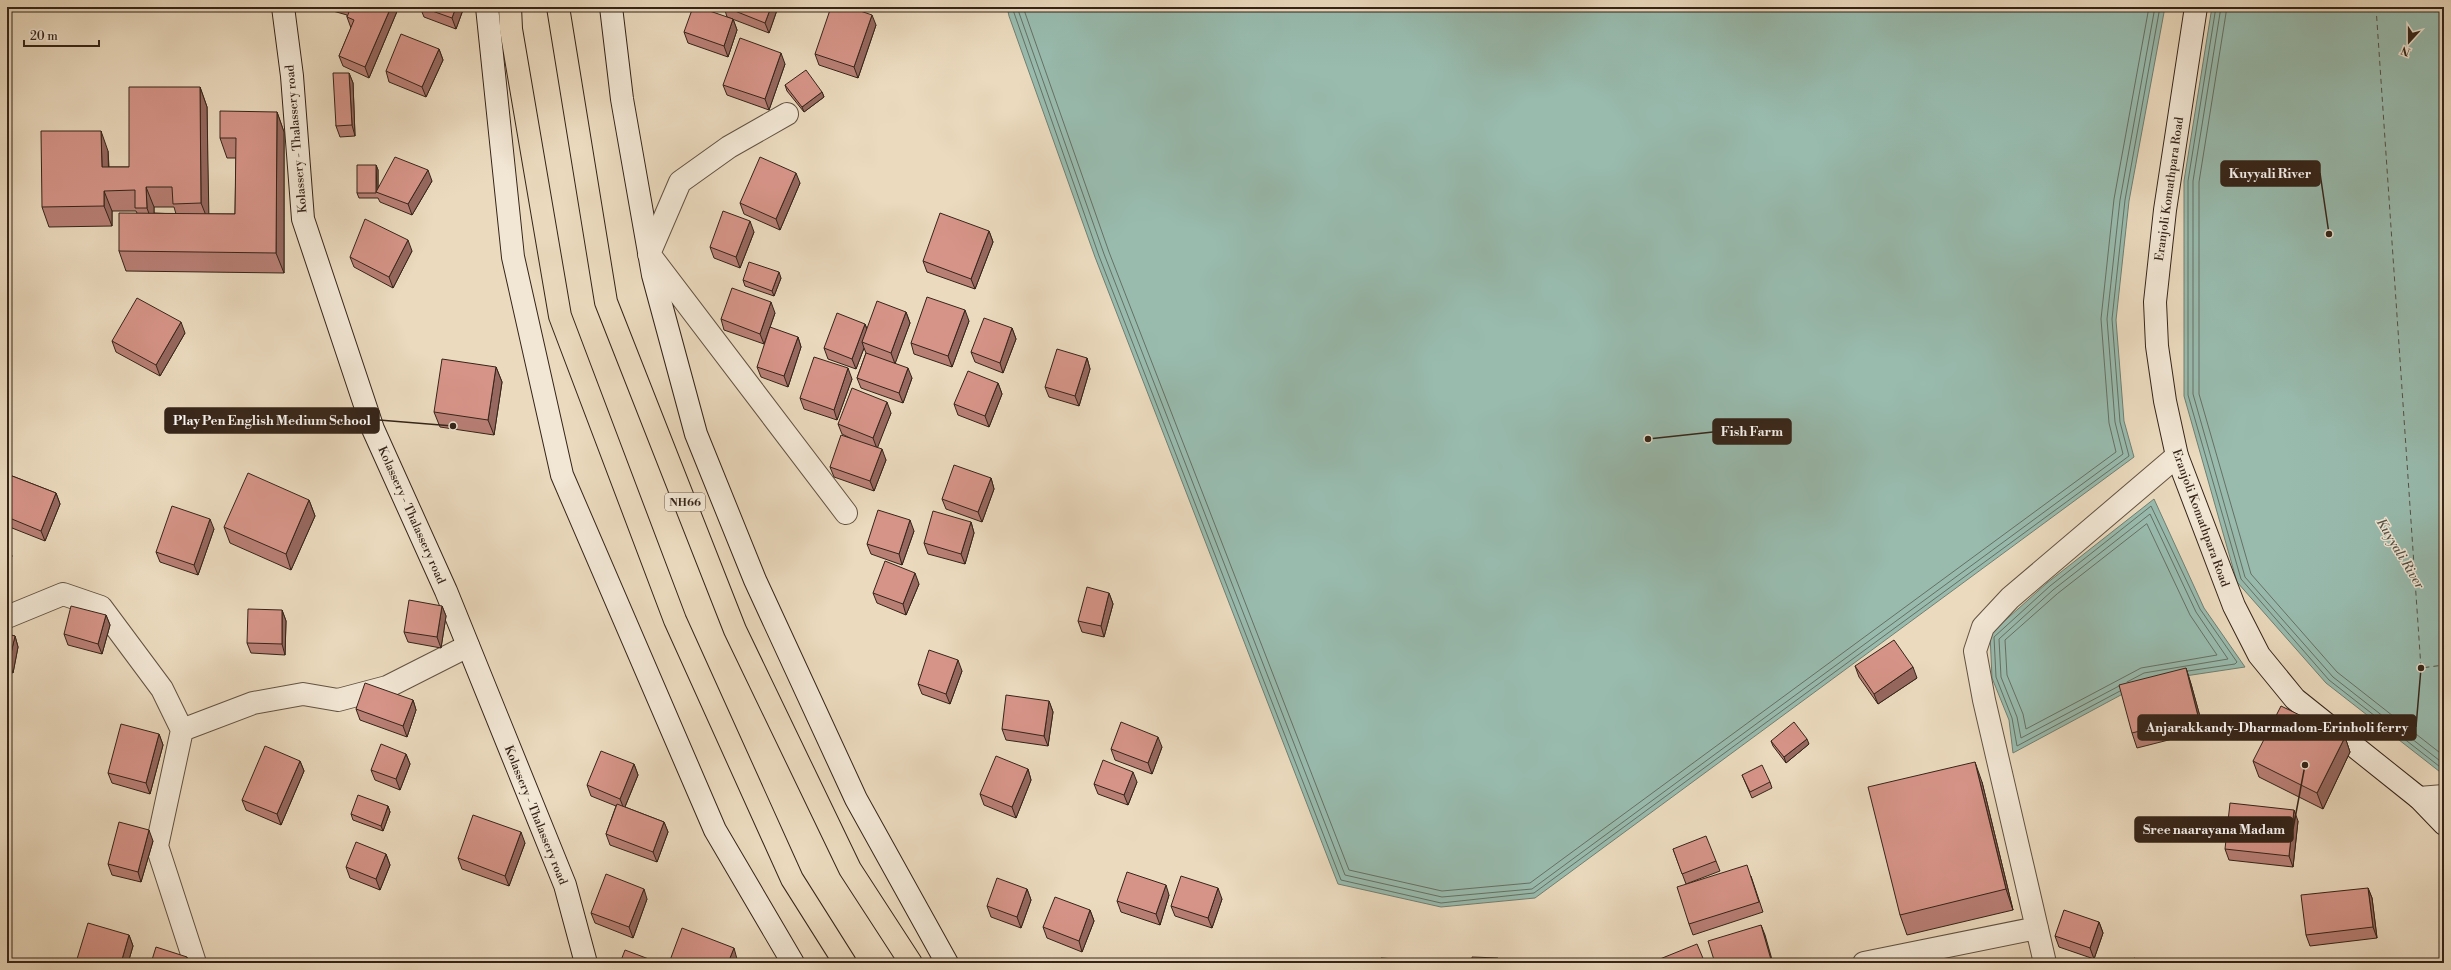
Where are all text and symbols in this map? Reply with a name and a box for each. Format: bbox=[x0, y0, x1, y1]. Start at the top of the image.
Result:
scale bar bbox=[24, 22, 99, 48]
north arrow bbox=[2389, 22, 2429, 62]
text: 20 m bbox=[30, 29, 58, 44]
text: N bbox=[2399, 42, 2412, 58]
street label: Kolassery - Thalassery road bbox=[283, 64, 310, 214]
street label: Eranjoli Komathpara Road bbox=[2152, 116, 2187, 262]
callout: Kuyyali River bbox=[2221, 161, 2320, 186]
text: Kuyyali River bbox=[2229, 166, 2312, 182]
callout: Play Pen English Medium School bbox=[165, 408, 379, 433]
text: Play Pen English Medium School bbox=[173, 413, 372, 429]
callout: Fish Farm bbox=[1713, 419, 1791, 444]
text: Fish Farm bbox=[1721, 424, 1783, 440]
street label: Kolassery - Thalassery road bbox=[374, 444, 449, 586]
street label: Eranjoli Komathpara Road bbox=[2169, 447, 2233, 589]
road number: NH66 bbox=[665, 493, 705, 511]
water label: Kuyyali River bbox=[2373, 515, 2428, 592]
callout: Anjarakkandy-Dharmadom-Erinholi ferry bbox=[2138, 715, 2416, 740]
text: Anjarakkandy-Dharmadom-Erinholi ferry bbox=[2145, 720, 2409, 736]
street label: Kolassery - Thalassery road bbox=[501, 743, 570, 887]
callout: Sree naarayana Madam bbox=[2135, 817, 2293, 842]
text: Sree naarayana Madam bbox=[2143, 822, 2285, 838]

